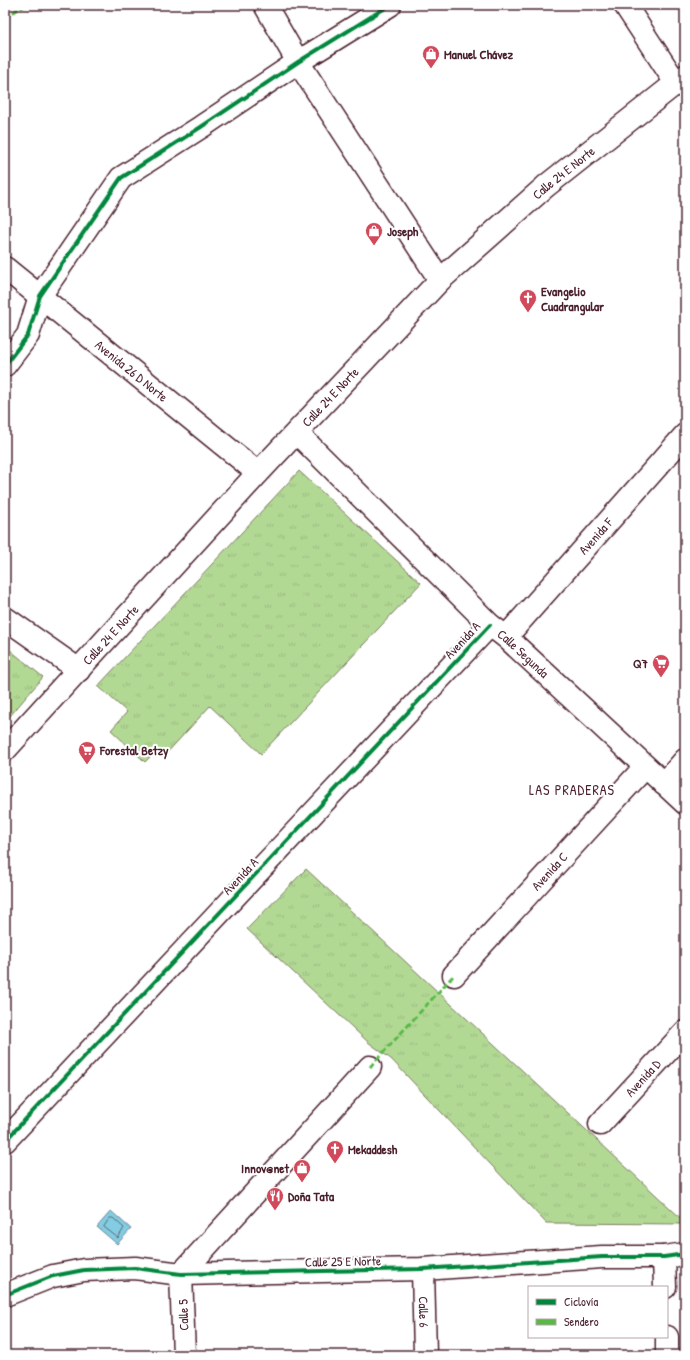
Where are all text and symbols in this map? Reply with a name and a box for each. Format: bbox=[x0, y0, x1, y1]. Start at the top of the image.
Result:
shop icon: Manuel Chávez bbox=[421, 44, 441, 69]
place label: Manuel Chávez bbox=[444, 45, 514, 63]
street label: Calle 24 E Norte bbox=[528, 142, 598, 203]
shop icon: Joseph bbox=[364, 221, 384, 246]
place label: Joseph bbox=[387, 222, 419, 241]
place label: Evangelio Cuadrangular bbox=[541, 282, 605, 316]
church icon: Evangelio Cuadrangular bbox=[518, 288, 538, 313]
street label: Avenida 26 D Norte bbox=[91, 336, 172, 406]
street label: Calle 24 E Norte bbox=[297, 363, 362, 430]
street label: Avenida F bbox=[574, 513, 617, 558]
street label: Calle 24 E Norte bbox=[78, 601, 142, 669]
street label: Avenida A bbox=[440, 617, 484, 663]
street label: Calle Segunda bbox=[494, 625, 553, 682]
supermarket icon: Q7 bbox=[651, 653, 671, 678]
place label: Q7 bbox=[633, 654, 649, 672]
supermarket icon: Forestal Betzy bbox=[77, 740, 97, 765]
place label: Forestal Betzy bbox=[99, 741, 169, 760]
district label: LAS PRADERAS bbox=[529, 780, 615, 799]
street label: Avenida C bbox=[527, 848, 572, 894]
street label: Avenida A bbox=[218, 853, 262, 899]
street label: Avenida D bbox=[621, 1055, 665, 1100]
church icon: Mekaddesh bbox=[325, 1139, 345, 1164]
place label: Mekaddesh bbox=[348, 1140, 398, 1158]
shop icon: Innov@net bbox=[292, 1158, 312, 1183]
place label: Innov@net bbox=[241, 1159, 290, 1177]
restaurant icon: Doña Tata bbox=[265, 1186, 285, 1211]
place label: Doña Tata bbox=[288, 1187, 335, 1205]
street label: Calle 25 E Norte bbox=[305, 1251, 381, 1271]
legend bbox=[528, 1286, 668, 1338]
text: Ciclovía bbox=[564, 1293, 598, 1310]
street label: Calle 6 bbox=[415, 1296, 433, 1328]
street label: Calle 5 bbox=[173, 1298, 193, 1331]
text: Sendero bbox=[564, 1313, 599, 1330]

